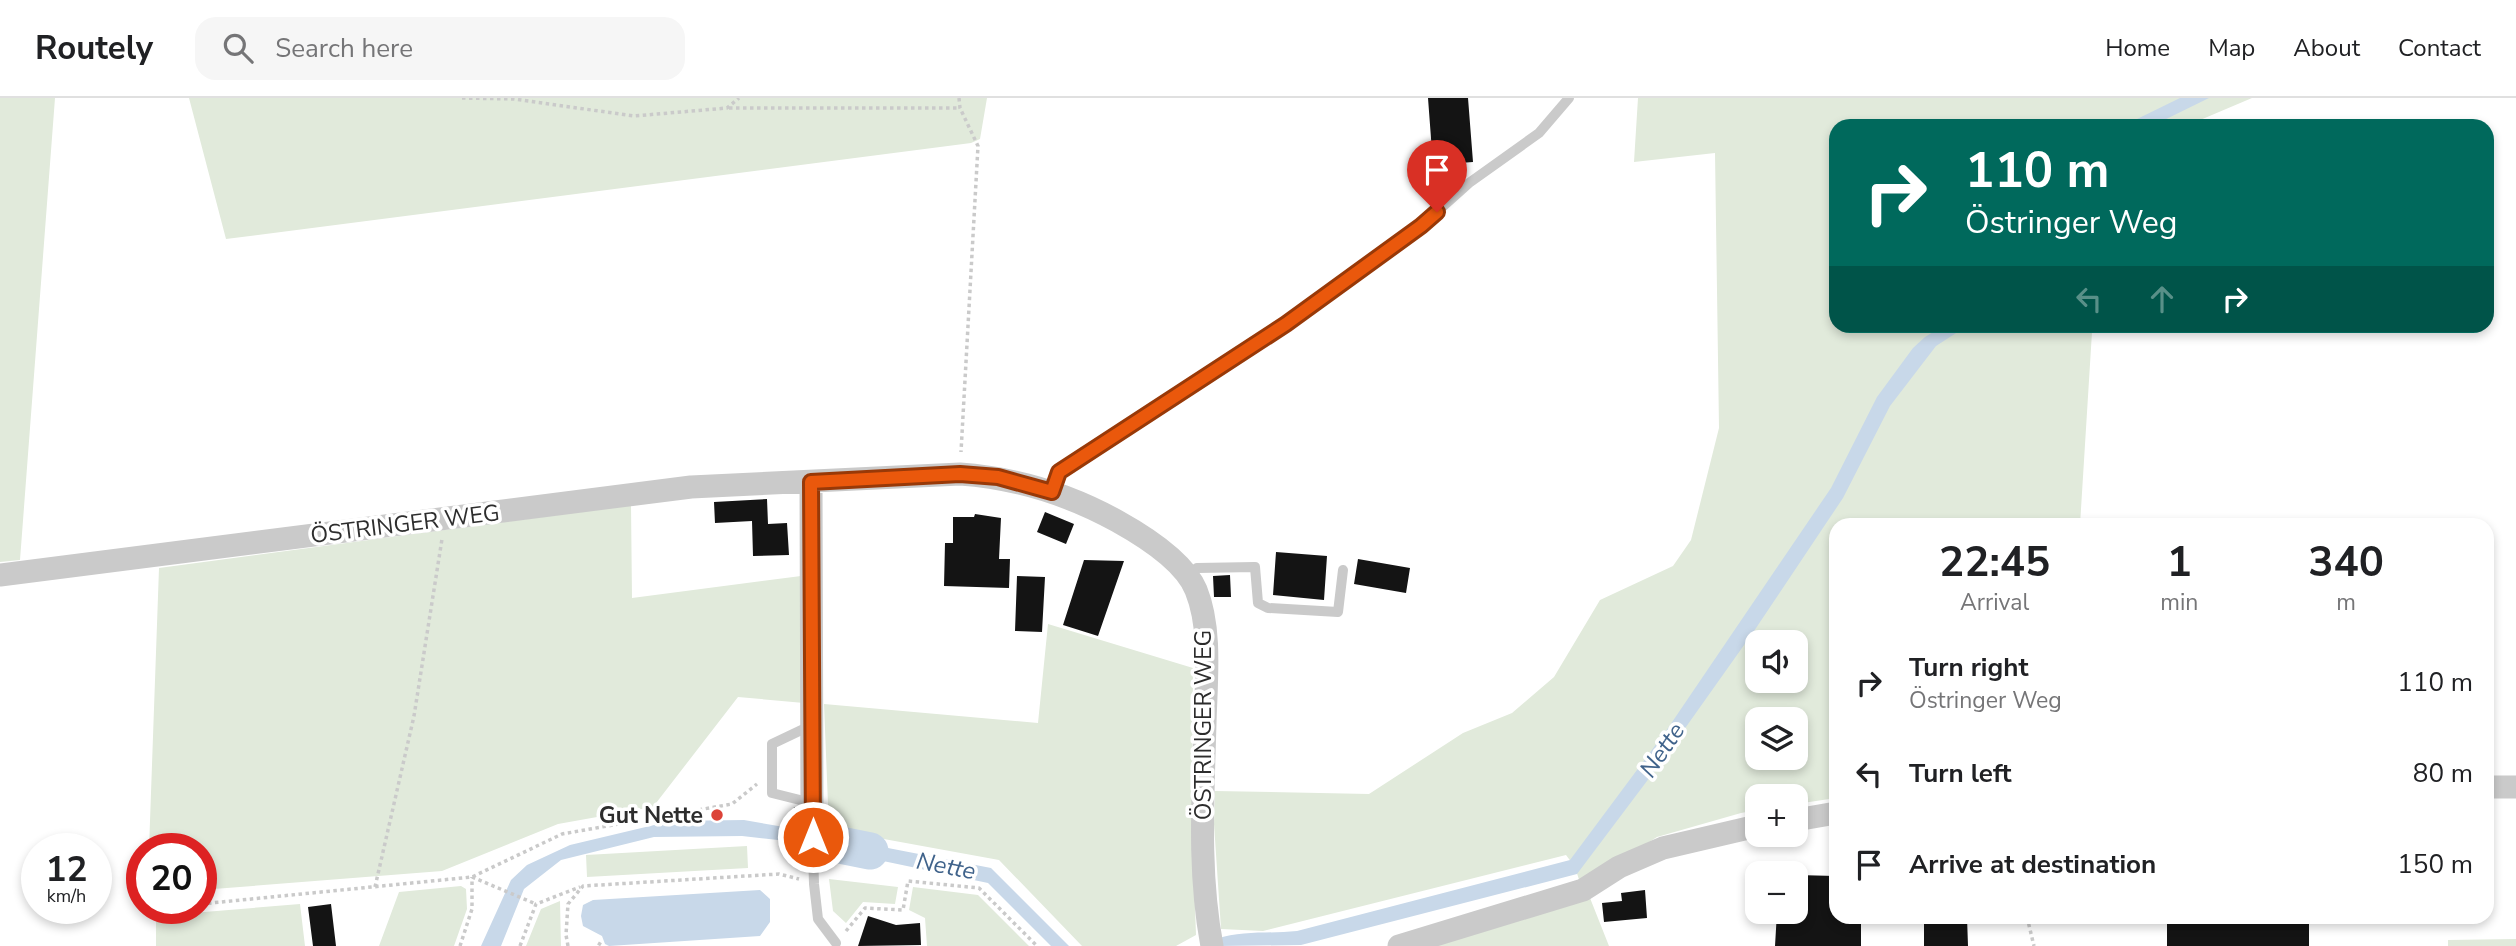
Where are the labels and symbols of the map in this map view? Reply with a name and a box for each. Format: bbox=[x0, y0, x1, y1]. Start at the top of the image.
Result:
pin bbox=[1407, 140, 1467, 212]
street label: ÖSTRINGER WEG bbox=[309, 497, 501, 551]
street label: ÖSTRINGER WEG bbox=[1188, 630, 1219, 820]
water label: Nette bbox=[1632, 716, 1692, 784]
place label: Gut Nette bbox=[599, 800, 703, 831]
position arrow bbox=[776, 800, 850, 874]
marker: Gut Nette bbox=[709, 807, 725, 823]
speed limit sign: 20 bbox=[126, 833, 217, 924]
water label: Nette bbox=[914, 845, 979, 887]

